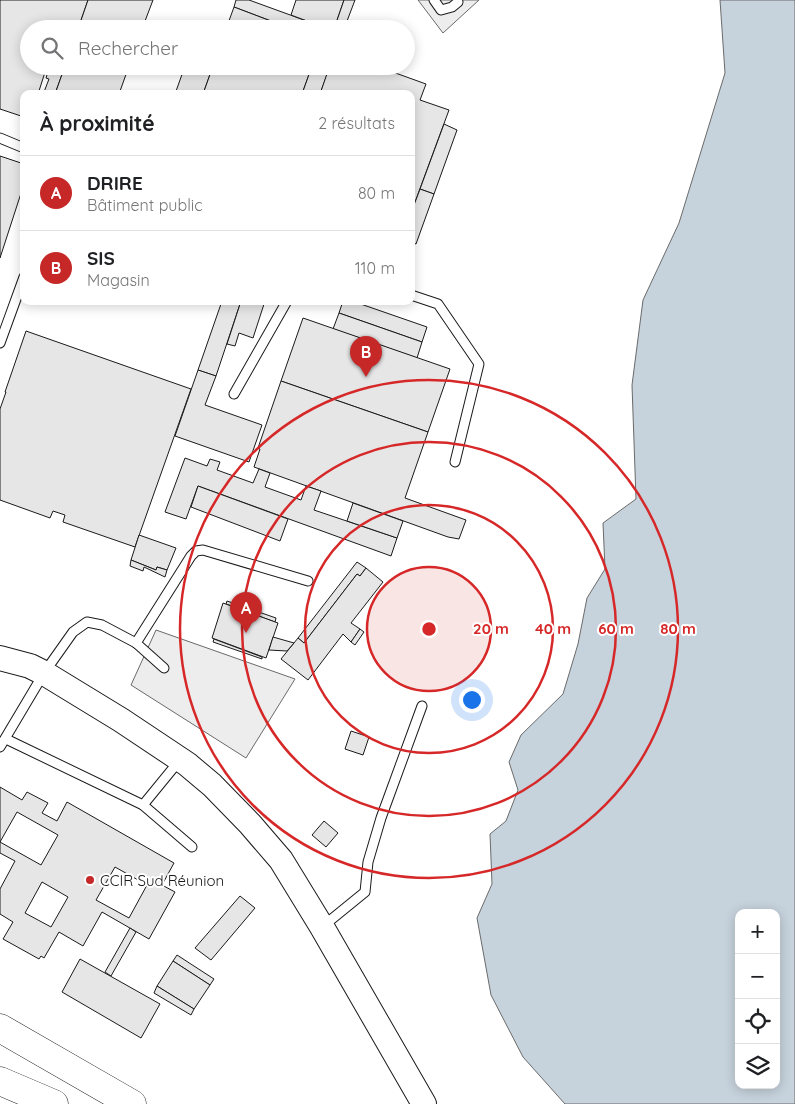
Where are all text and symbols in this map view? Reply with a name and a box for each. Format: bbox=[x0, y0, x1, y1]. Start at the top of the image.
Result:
search box bbox=[20, 20, 415, 75]
icon: search bbox=[38, 34, 66, 62]
text: Rechercher bbox=[78, 36, 178, 60]
text: À proximité bbox=[40, 110, 155, 136]
text: 2 résultats bbox=[318, 113, 395, 133]
text: DRIRE bbox=[87, 171, 143, 195]
text: A bbox=[51, 183, 61, 203]
text: 80 m bbox=[358, 183, 395, 203]
text: Bâtiment public bbox=[87, 195, 203, 215]
text: SIS bbox=[87, 246, 115, 270]
text: B bbox=[51, 258, 61, 278]
text: 110 m bbox=[355, 258, 395, 278]
text: Magasin bbox=[87, 270, 150, 290]
pin: B bbox=[350, 336, 382, 377]
pin: A bbox=[230, 592, 262, 633]
text: 20 m bbox=[473, 619, 509, 638]
text: 40 m bbox=[535, 619, 571, 638]
text: 60 m bbox=[598, 619, 634, 638]
text: 80 m bbox=[660, 619, 696, 638]
centre of rings bbox=[420, 620, 438, 638]
your location bbox=[459, 687, 485, 713]
place label: CCIR Sud Réunion bbox=[100, 871, 224, 890]
marker: CCIR Sud Réunion bbox=[84, 874, 96, 886]
map controls bbox=[735, 909, 780, 1089]
button: + bbox=[735, 909, 780, 954]
button: − bbox=[735, 954, 780, 999]
button: locate bbox=[735, 999, 780, 1044]
button: layers bbox=[735, 1044, 780, 1089]

